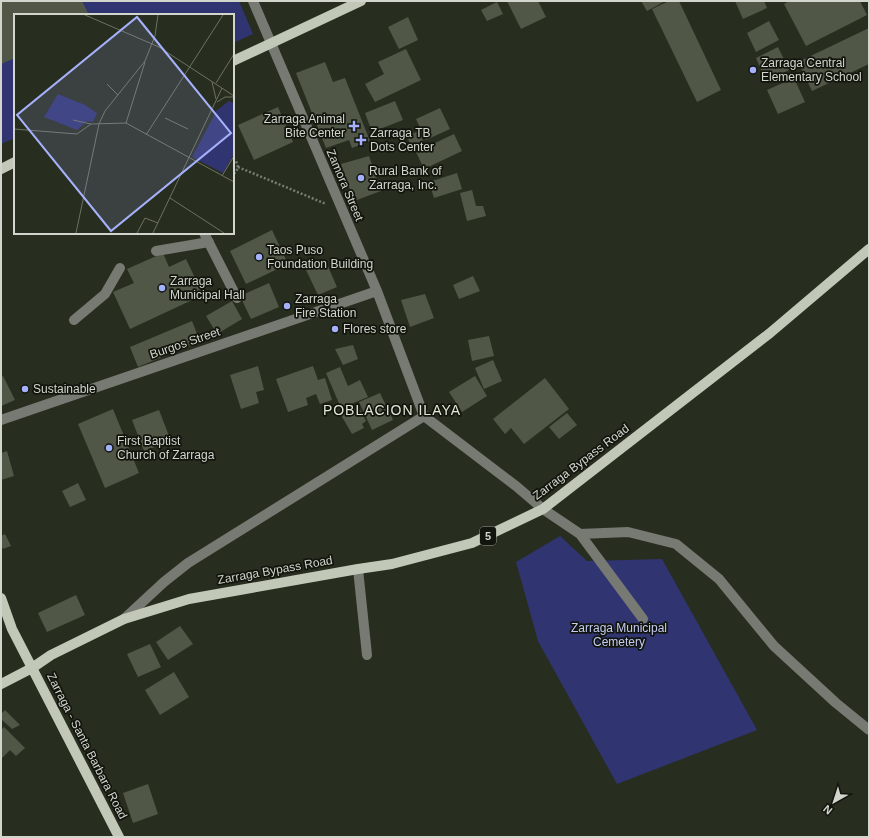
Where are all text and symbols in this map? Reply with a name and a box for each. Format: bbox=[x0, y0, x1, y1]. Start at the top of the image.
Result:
inset map bbox=[14, 14, 234, 234]
place label: Zarraga Central Elementary School bbox=[761, 56, 862, 84]
marker: Zarraga Central Elementary School bbox=[748, 65, 758, 75]
place label: Zarraga Animal Bite Center bbox=[264, 112, 345, 140]
marker: Zarraga Animal Bite Center bbox=[348, 120, 360, 132]
place label: Zarraga TB Dots Center bbox=[370, 126, 434, 154]
marker: Zarraga TB Dots Center bbox=[355, 134, 367, 146]
street label: Zamora Street bbox=[324, 147, 367, 224]
place label: Rural Bank of Zarraga, Inc. bbox=[369, 164, 442, 192]
marker: Rural Bank of Zarraga, Inc. bbox=[356, 173, 366, 183]
place label: Taos Puso Foundation Building bbox=[267, 243, 373, 271]
marker: Taos Puso Foundation Building bbox=[254, 252, 264, 262]
place label: Zarraga Municipal Hall bbox=[170, 274, 245, 302]
marker: Zarraga Municipal Hall bbox=[157, 283, 167, 293]
place label: Zarraga Fire Station bbox=[295, 292, 356, 320]
marker: Zarraga Fire Station bbox=[282, 301, 292, 311]
place label: Flores store bbox=[343, 322, 407, 336]
street label: Burgos Street bbox=[148, 324, 223, 362]
marker: Flores store bbox=[330, 324, 340, 334]
place label: Sustainable bbox=[33, 382, 96, 396]
marker: Sustainable bbox=[20, 384, 30, 394]
district label: POBLACION ILAYA bbox=[323, 402, 461, 418]
street label: Zarraga Bypass Road bbox=[530, 421, 632, 503]
place label: First Baptist Church of Zarraga bbox=[117, 434, 215, 462]
marker: First Baptist Church of Zarraga bbox=[104, 443, 114, 453]
road number: 5 bbox=[480, 527, 496, 545]
street label: Zarraga Bypass Road bbox=[216, 553, 334, 587]
park label: Zarraga Municipal Cemetery bbox=[571, 621, 667, 649]
street label: Zarraga - Santa Barbara Road bbox=[44, 671, 130, 821]
north arrow bbox=[814, 782, 854, 822]
text: N bbox=[821, 803, 835, 817]

